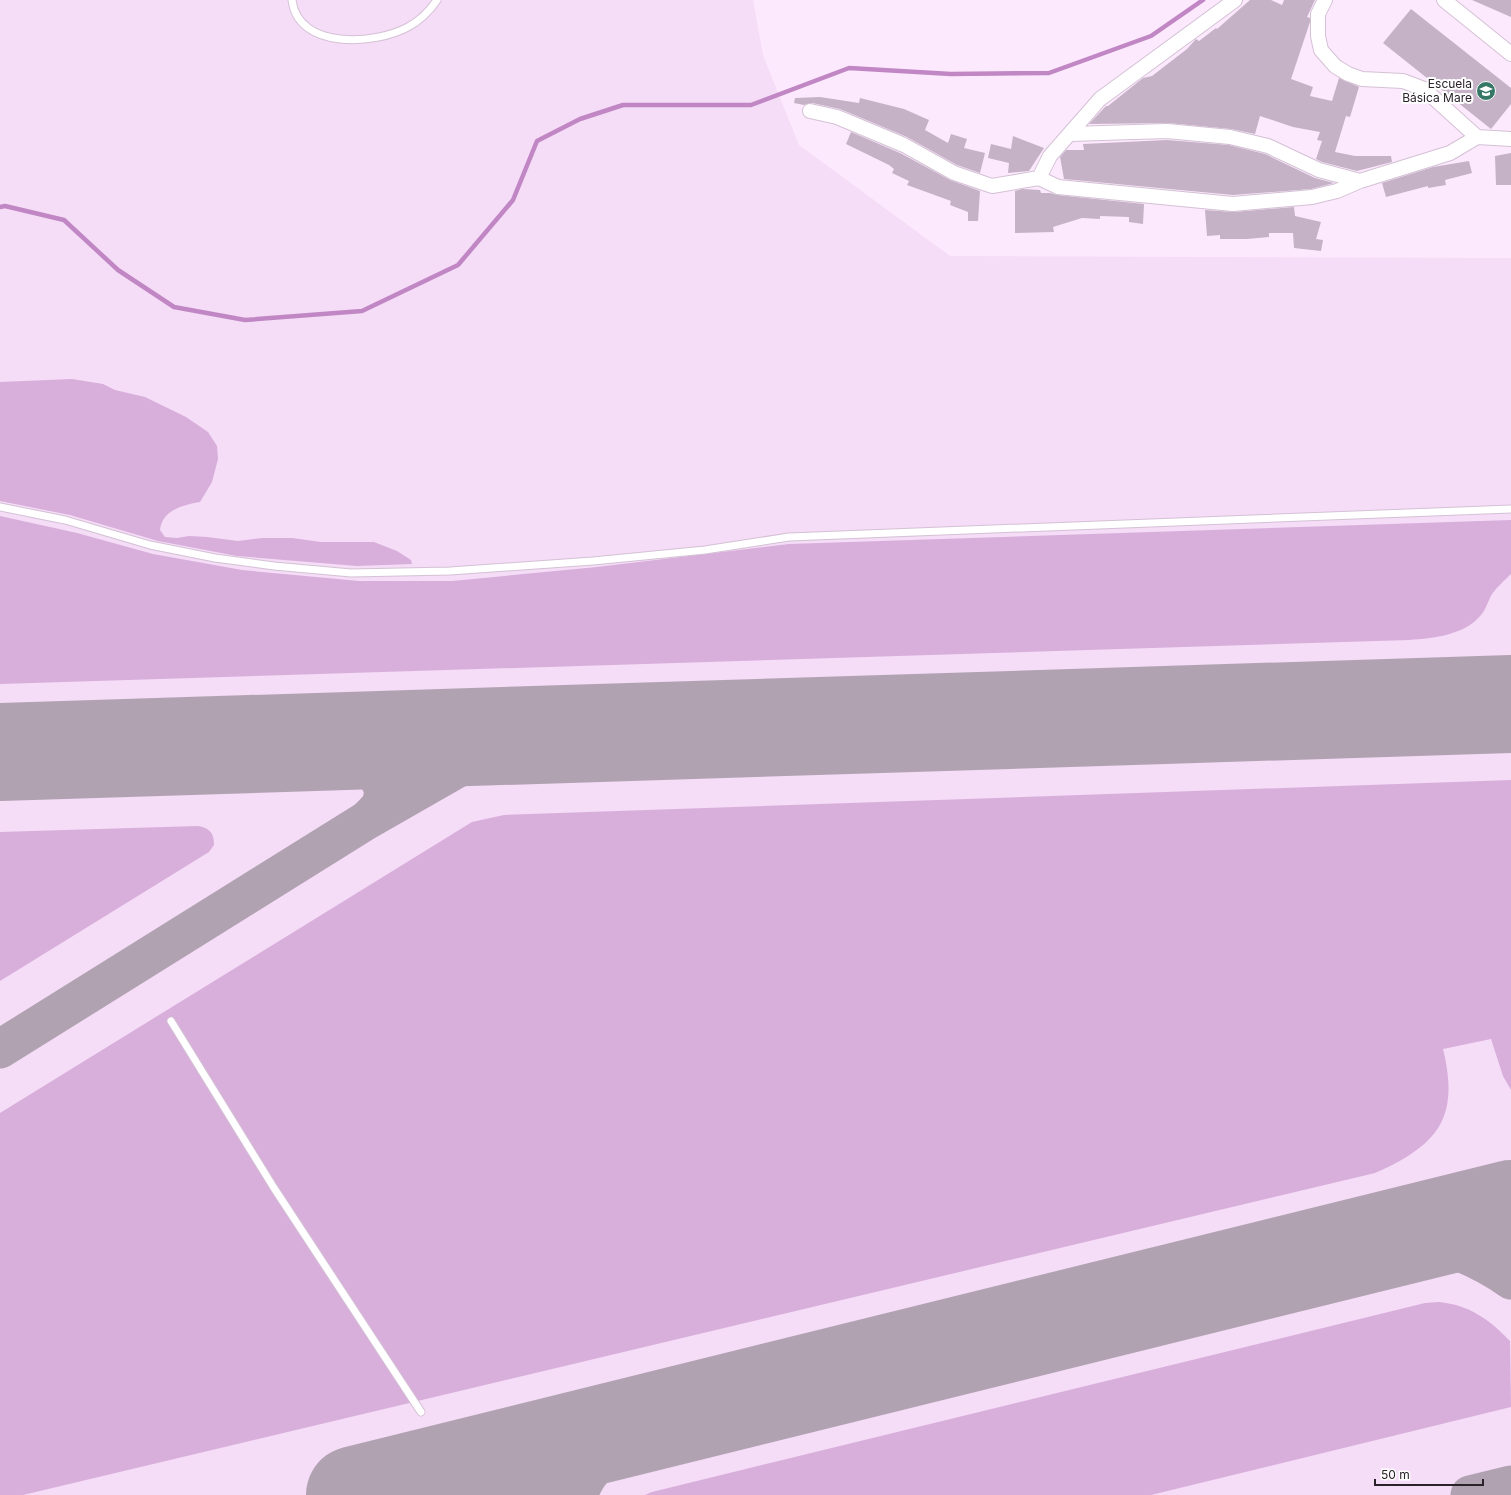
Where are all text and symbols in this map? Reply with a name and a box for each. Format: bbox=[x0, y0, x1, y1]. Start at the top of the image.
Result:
place label: Escuela Básica Mare bbox=[1402, 76, 1472, 105]
school or university icon: Escuela Básica Mare bbox=[1475, 80, 1497, 102]
scale bar bbox=[1375, 1461, 1483, 1487]
text: 50 m bbox=[1381, 1467, 1410, 1482]

